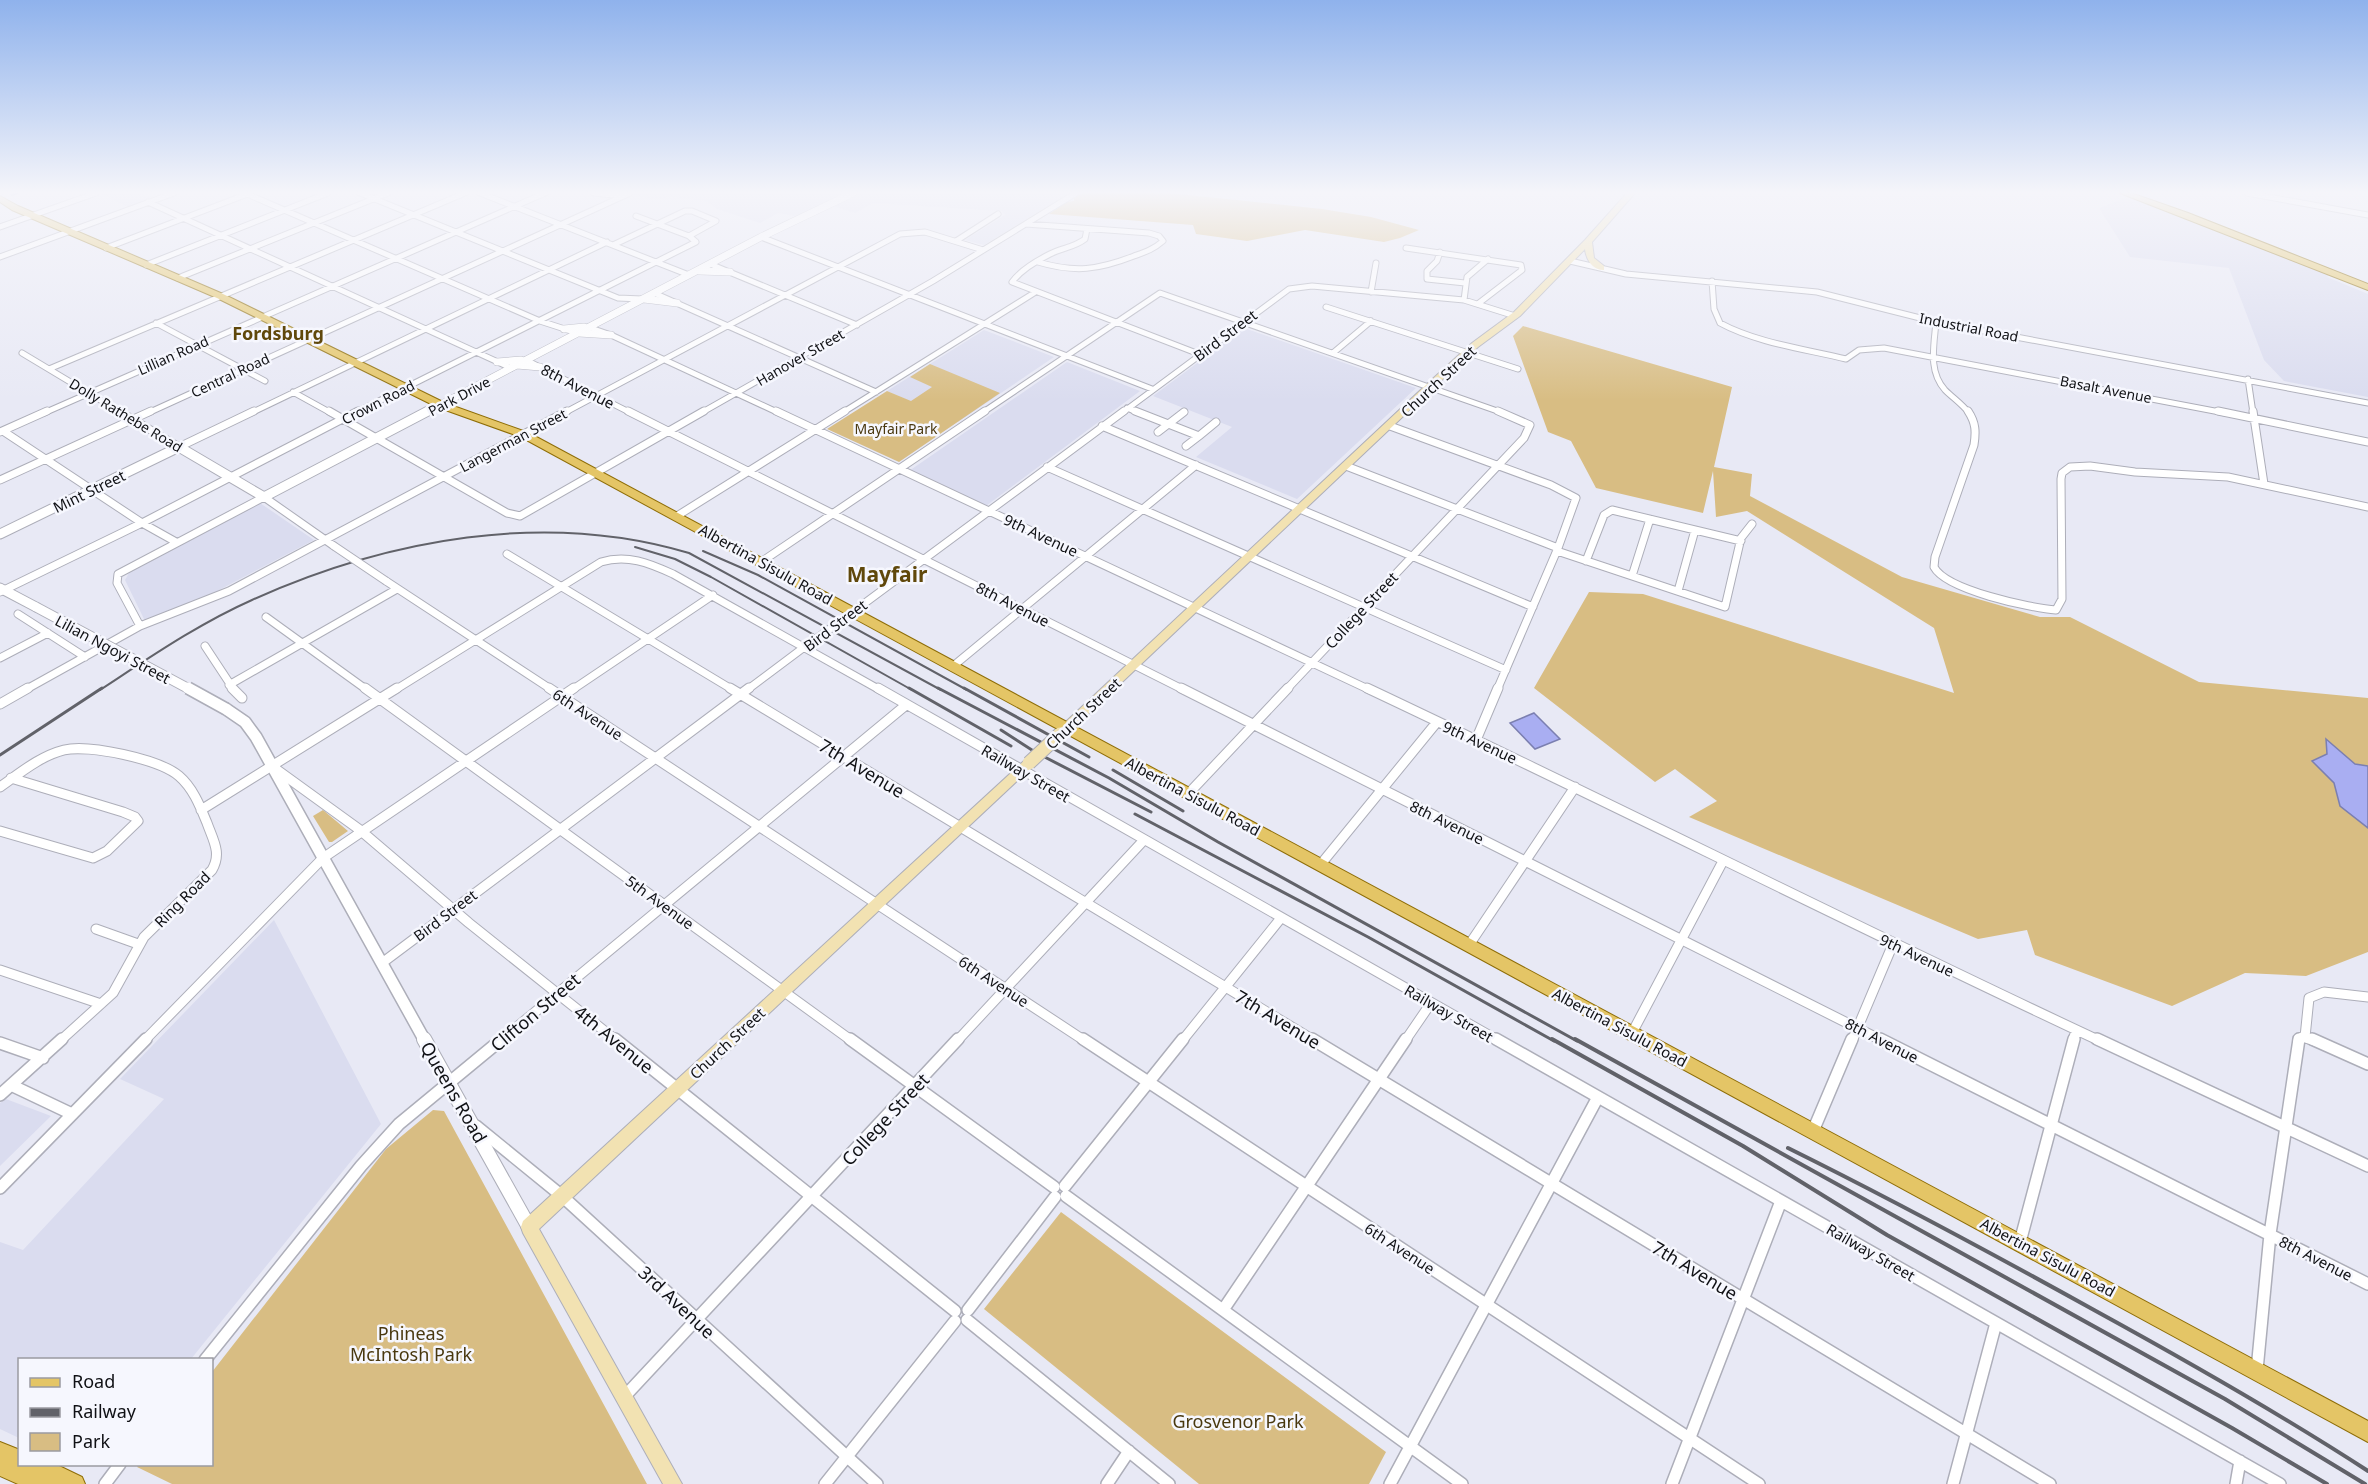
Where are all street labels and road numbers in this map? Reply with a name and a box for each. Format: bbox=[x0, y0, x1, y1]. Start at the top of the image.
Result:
street label: Bird Street bbox=[1189, 304, 1261, 365]
street label: Industrial Road bbox=[1918, 308, 2020, 346]
street label: Hanover Street bbox=[753, 324, 847, 390]
street label: Lillian Road bbox=[135, 331, 211, 379]
street label: Church Street bbox=[1396, 340, 1480, 421]
street label: Central Road bbox=[188, 348, 272, 402]
street label: 8th Avenue bbox=[538, 359, 618, 413]
street label: Basalt Avenue bbox=[2059, 371, 2154, 407]
street label: Park Drive bbox=[425, 372, 494, 420]
street label: Dolly Rathebe Road bbox=[66, 374, 186, 456]
street label: Crown Road bbox=[338, 375, 418, 429]
street label: Langerman Street bbox=[456, 404, 570, 476]
street label: Mint Street bbox=[50, 465, 129, 517]
street label: 9th Avenue bbox=[1001, 509, 1081, 561]
street label: Albertina Sisulu Road bbox=[696, 519, 836, 609]
street label: College Street bbox=[1320, 567, 1402, 653]
street label: 8th Avenue bbox=[973, 577, 1053, 631]
street label: Bird Street bbox=[799, 594, 871, 655]
street label: Lilian Ngoyi Street bbox=[52, 610, 175, 688]
street label: Church Street bbox=[1041, 672, 1125, 753]
street label: 6th Avenue bbox=[549, 684, 627, 744]
street label: 9th Avenue bbox=[1440, 716, 1520, 768]
street label: 7th Avenue bbox=[815, 733, 909, 803]
street label: Railway Street bbox=[978, 740, 1074, 807]
street label: Albertina Sisulu Road bbox=[1122, 752, 1264, 840]
street label: 8th Avenue bbox=[1407, 796, 1487, 848]
street label: Ring Road bbox=[150, 867, 214, 931]
street label: 5th Avenue bbox=[622, 870, 698, 934]
street label: Bird Street bbox=[409, 884, 481, 945]
street label: 9th Avenue bbox=[1877, 929, 1957, 981]
street label: 6th Avenue bbox=[955, 951, 1033, 1011]
street label: Clifton Street bbox=[485, 967, 585, 1057]
street label: Railway Street bbox=[1401, 980, 1497, 1047]
street label: Albertina Sisulu Road bbox=[1549, 983, 1691, 1071]
street label: 7th Avenue bbox=[1231, 984, 1325, 1054]
street label: 4th Avenue bbox=[569, 1000, 659, 1078]
street label: Church Street bbox=[685, 1002, 769, 1083]
street label: 8th Avenue bbox=[1842, 1013, 1922, 1067]
street label: Queens Road bbox=[415, 1037, 493, 1147]
street label: College Street bbox=[836, 1067, 934, 1170]
street label: Albertina Sisulu Road bbox=[1977, 1213, 2119, 1301]
street label: 6th Avenue bbox=[1361, 1218, 1439, 1278]
street label: Railway Street bbox=[1823, 1219, 1919, 1286]
street label: 8th Avenue bbox=[2276, 1231, 2356, 1285]
street label: 7th Avenue bbox=[1648, 1235, 1742, 1305]
street label: 3rd Avenue bbox=[634, 1260, 720, 1344]

